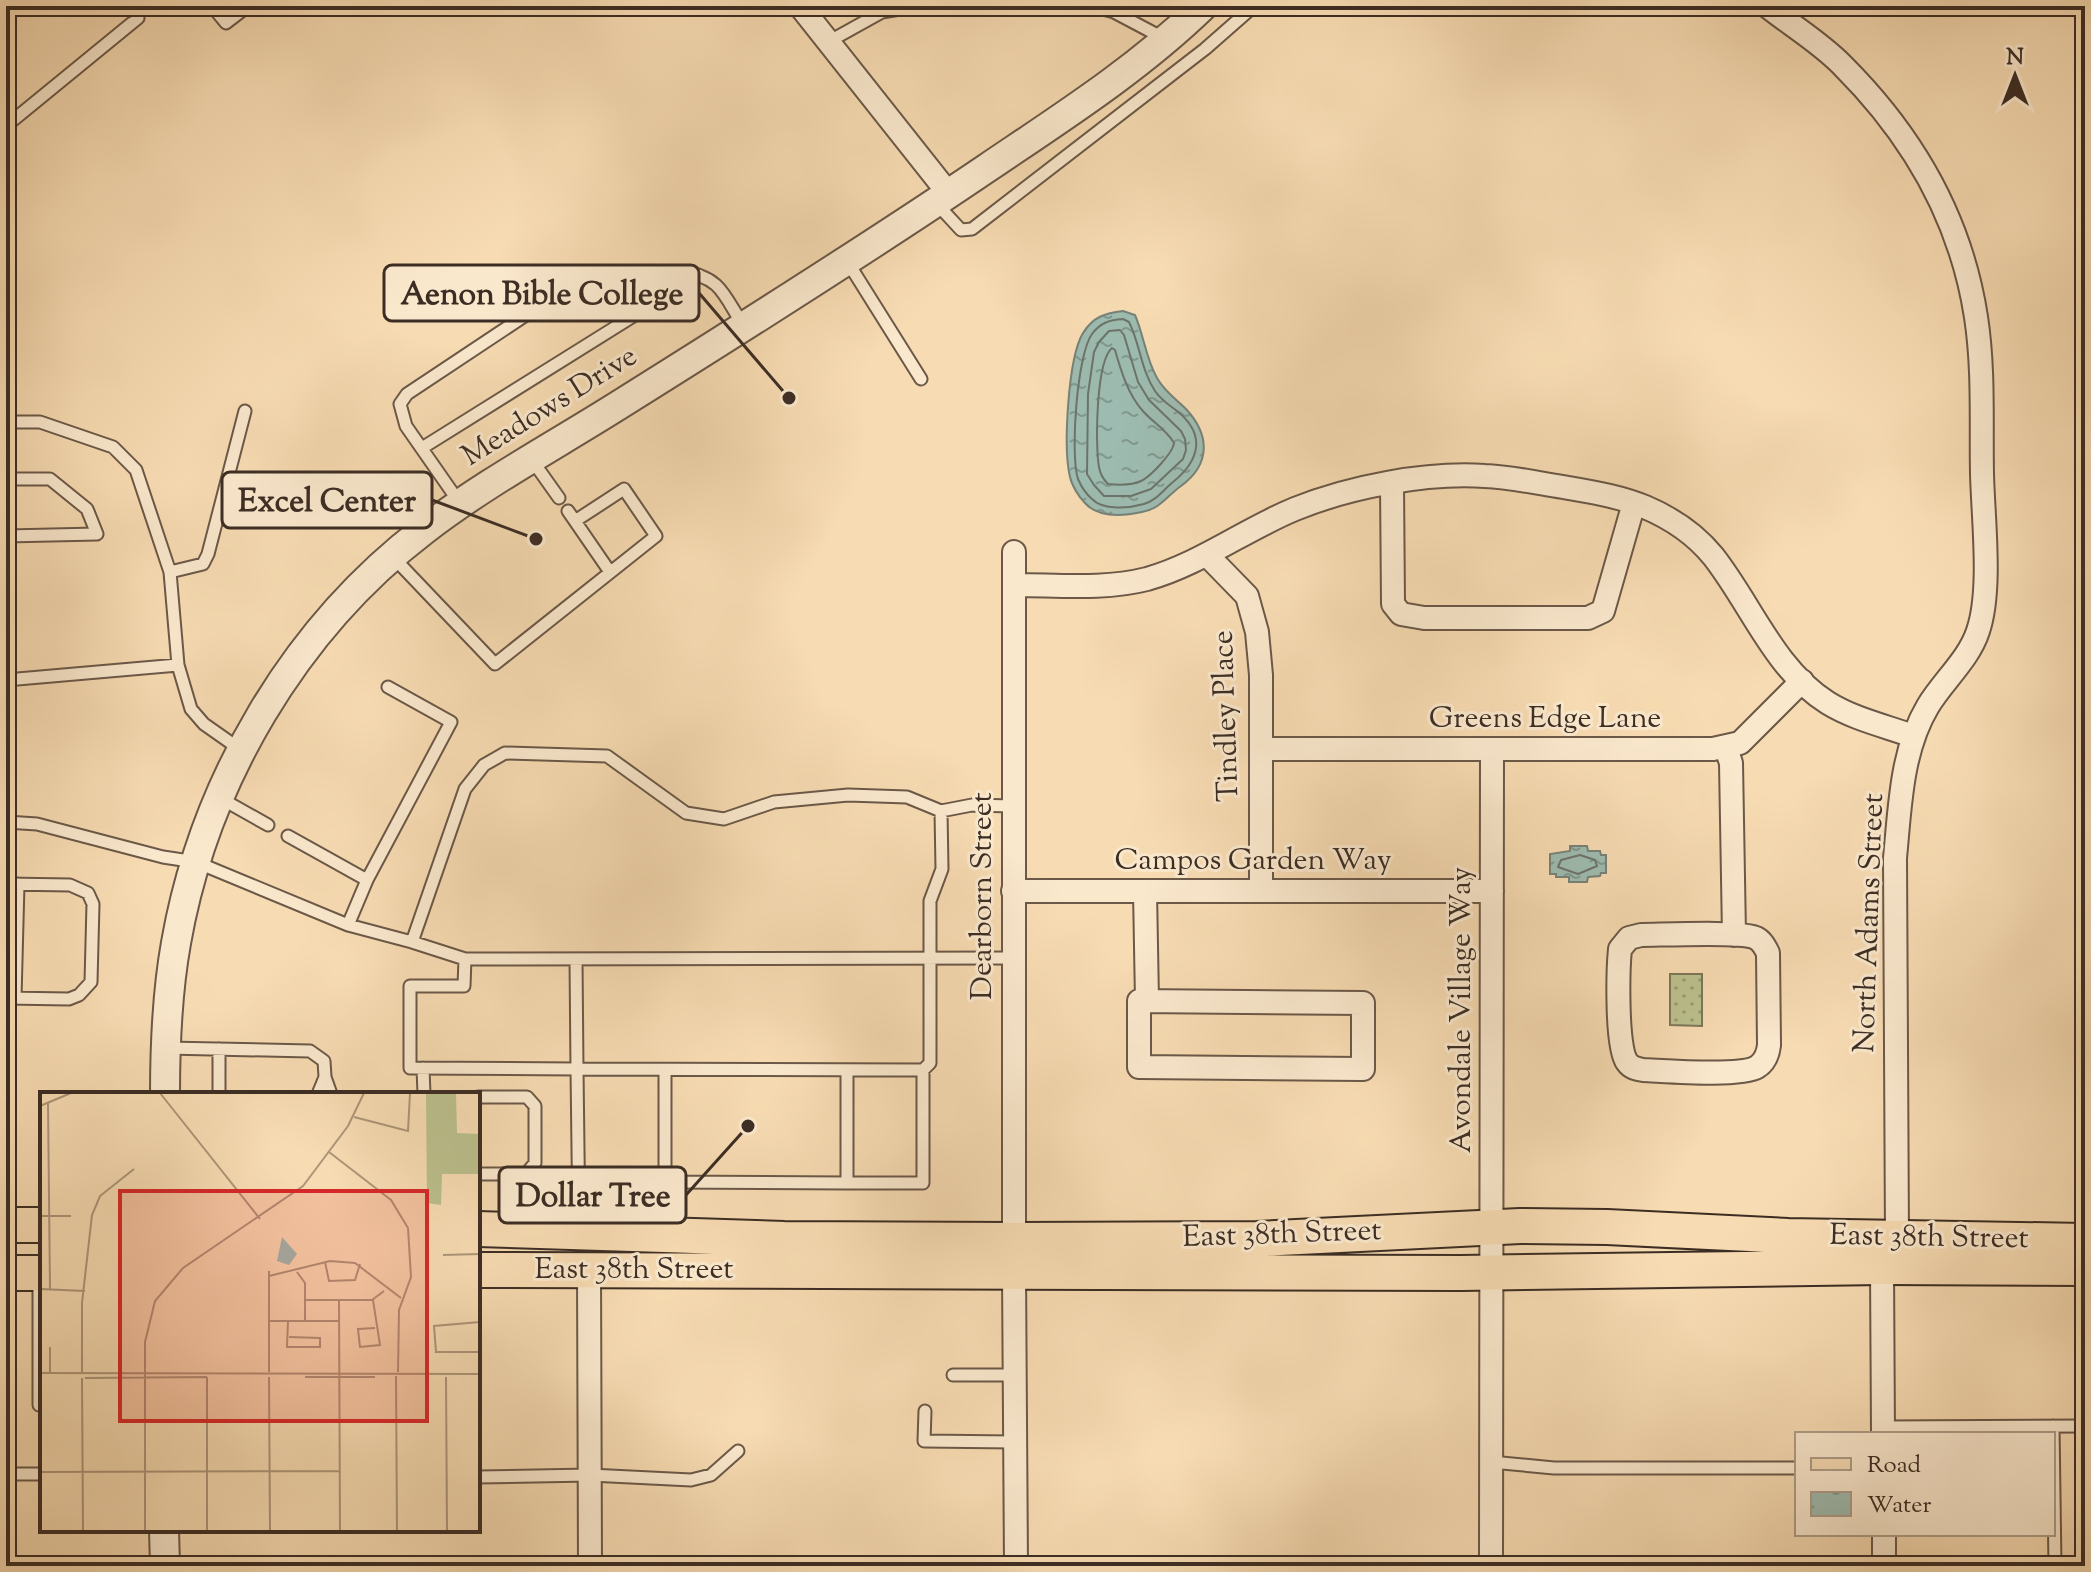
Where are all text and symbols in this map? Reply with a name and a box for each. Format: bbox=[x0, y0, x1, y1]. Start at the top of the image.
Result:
north arrow bbox=[1975, 36, 2055, 116]
text: N bbox=[2006, 43, 2024, 75]
callout: Aenon Bible College bbox=[384, 265, 699, 321]
text: Aenon Bible College bbox=[401, 273, 683, 319]
street label: Meadows Drive bbox=[454, 336, 646, 478]
callout: Excel Center bbox=[222, 472, 432, 528]
text: Excel Center bbox=[238, 480, 417, 526]
street label: Tindley Place bbox=[1203, 629, 1251, 803]
street label: Greens Edge Lane bbox=[1429, 698, 1661, 741]
street label: Dearborn Street bbox=[962, 792, 1005, 1000]
street label: North Adams Street bbox=[1844, 793, 1896, 1053]
street label: Campos Garden Way bbox=[1114, 840, 1392, 883]
street label: Avondale Village Way bbox=[1441, 867, 1484, 1153]
inset map bbox=[40, 1092, 480, 1532]
callout: Dollar Tree bbox=[499, 1167, 686, 1223]
text: Dollar Tree bbox=[515, 1175, 671, 1221]
street label: East 38th Street bbox=[1182, 1210, 1382, 1260]
street label: East 38th Street bbox=[1829, 1215, 2029, 1261]
street label: East 38th Street bbox=[534, 1249, 734, 1292]
legend bbox=[1795, 1432, 2055, 1536]
text: Road bbox=[1867, 1449, 1921, 1483]
text: Water bbox=[1867, 1489, 1931, 1523]

